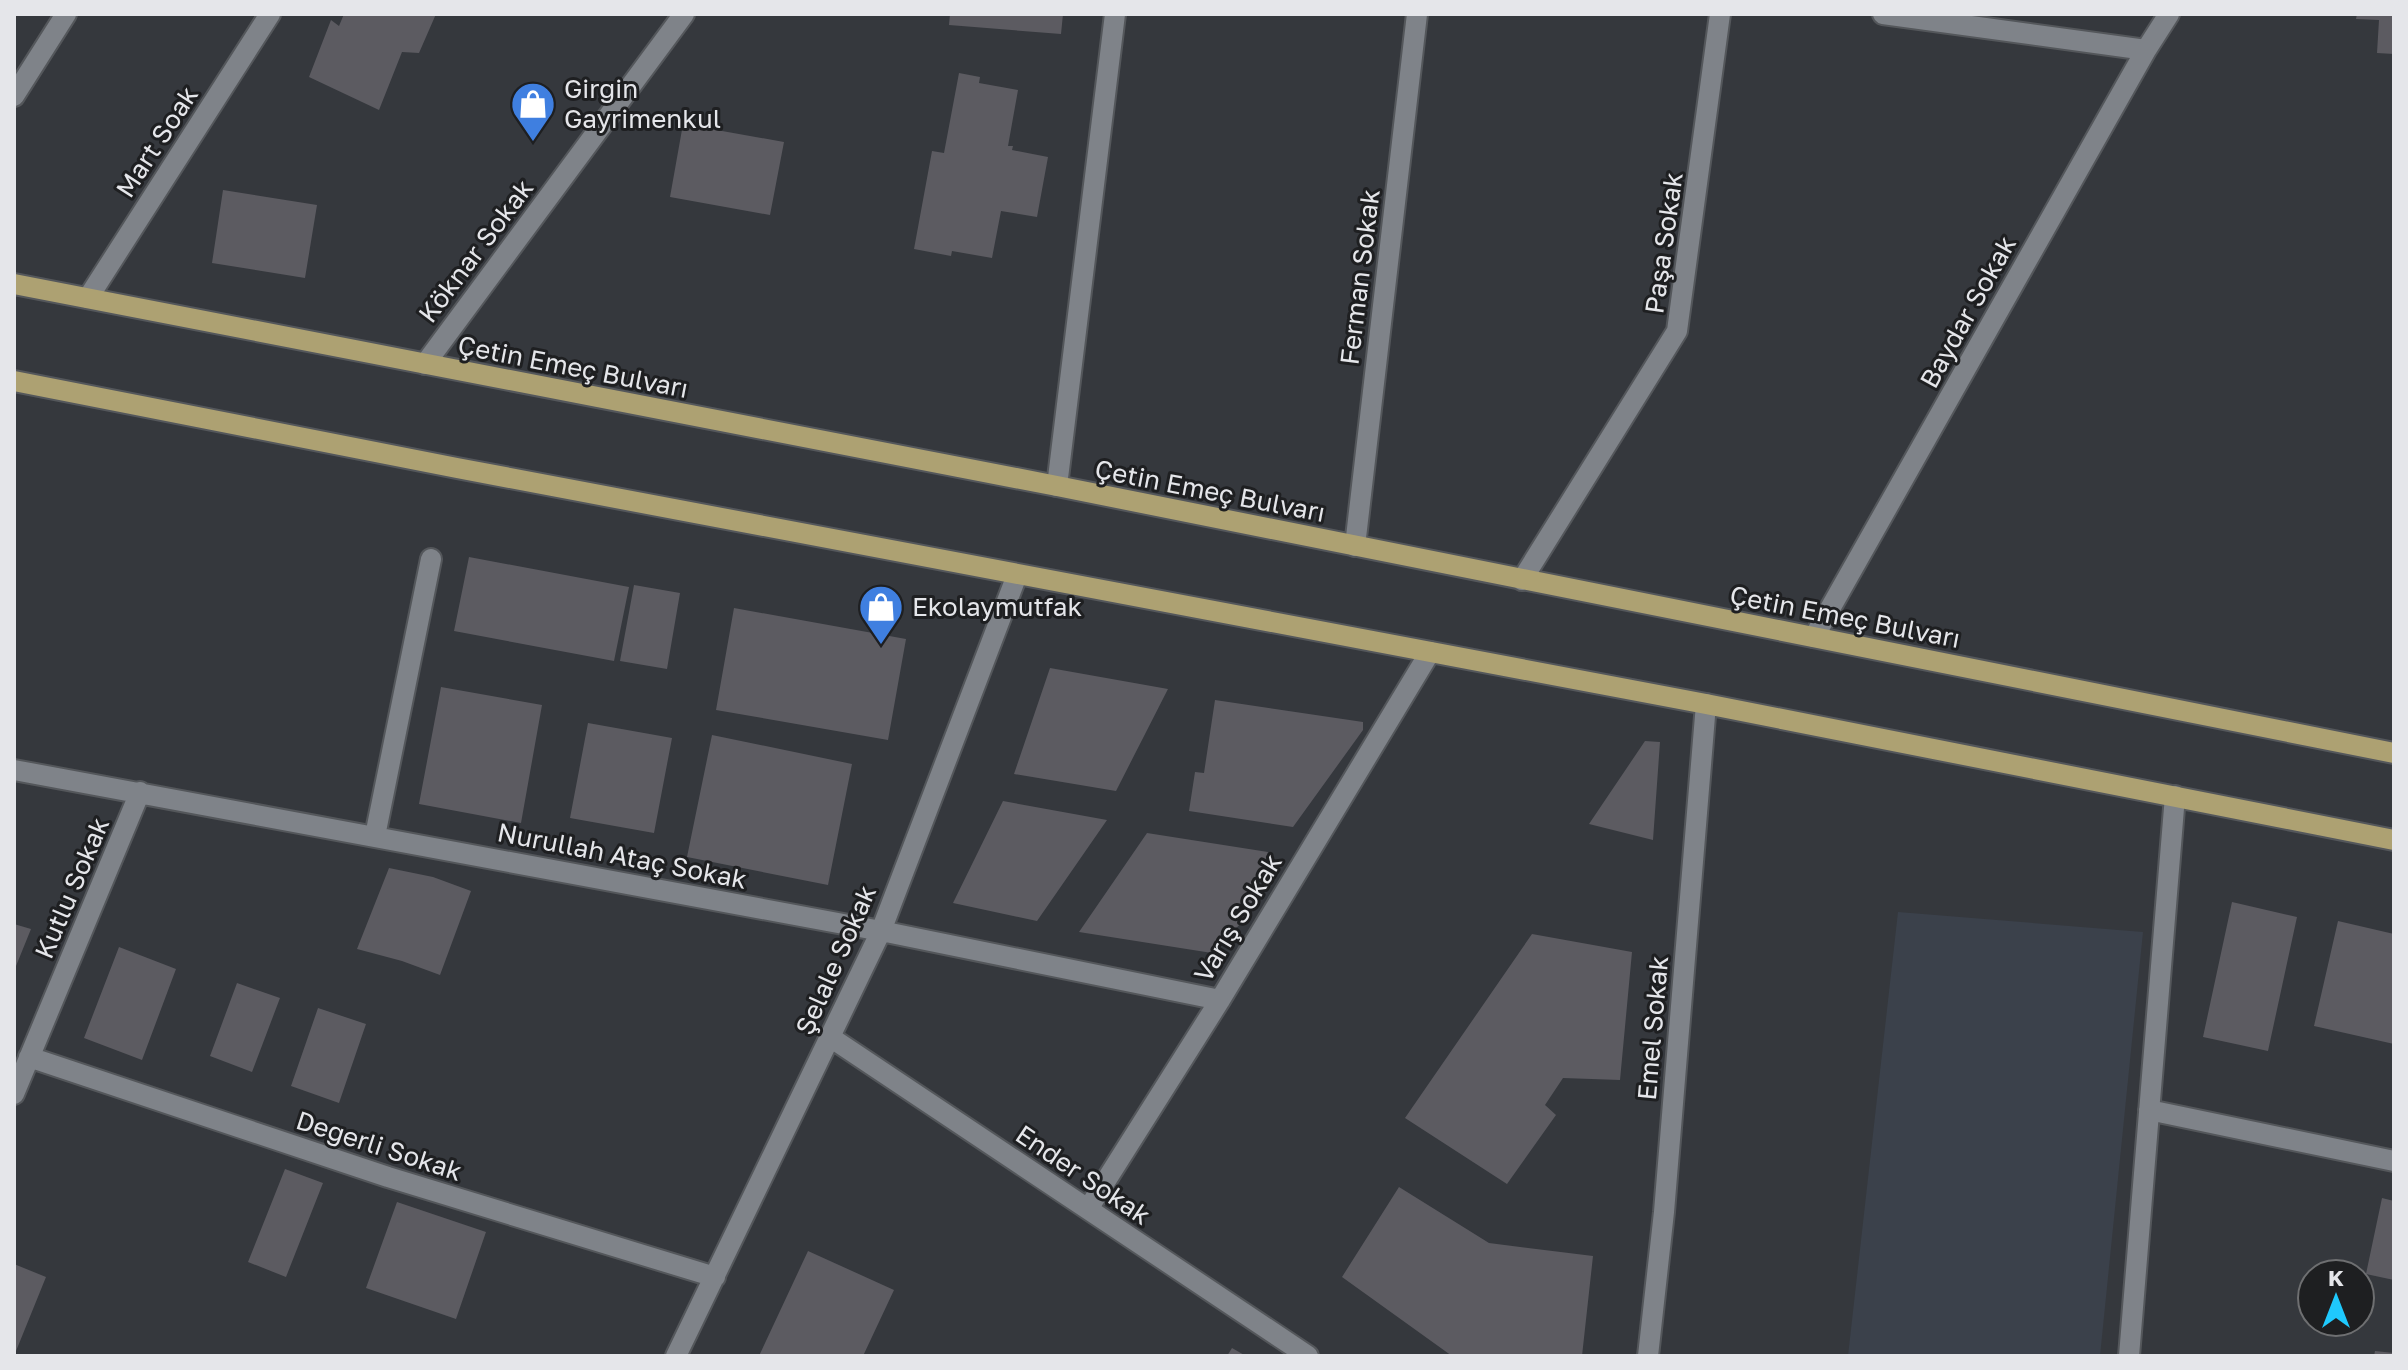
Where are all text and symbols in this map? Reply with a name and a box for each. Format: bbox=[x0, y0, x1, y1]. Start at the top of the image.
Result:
place label: Girgin Gayrimenkul bbox=[564, 73, 721, 134]
street label: Mart Soak bbox=[109, 80, 204, 203]
shop icon: Girgin Gayrimenkul bbox=[509, 80, 557, 143]
street label: Paşa Sokak bbox=[1638, 170, 1689, 316]
street label: Köknar Sokak bbox=[412, 173, 540, 328]
street label: Ferman Sokak bbox=[1333, 187, 1386, 367]
street label: Baydar Sokak bbox=[1913, 230, 2022, 393]
street label: Çetin Emeç Bulvarı bbox=[455, 329, 691, 404]
street label: Çetin Emeç Bulvarı bbox=[1092, 453, 1328, 528]
street label: Çetin Emeç Bulvarı bbox=[1727, 579, 1963, 654]
shop icon: Ekolaymutfak bbox=[857, 583, 905, 646]
place label: Ekolaymutfak bbox=[912, 591, 1082, 622]
street label: Kutlu Sokak bbox=[28, 812, 115, 963]
street label: Nurullah Ataç Sokak bbox=[495, 816, 750, 895]
street label: Varış Sokak bbox=[1187, 848, 1288, 987]
street label: Şelale Sokak bbox=[789, 880, 882, 1039]
street label: Emel Sokak bbox=[1631, 954, 1674, 1101]
street label: Değerli Sokak bbox=[292, 1104, 466, 1187]
street label: Ender Sokak bbox=[1010, 1118, 1157, 1231]
north arrow bbox=[2296, 1258, 2376, 1338]
text: K bbox=[2328, 1264, 2344, 1291]

